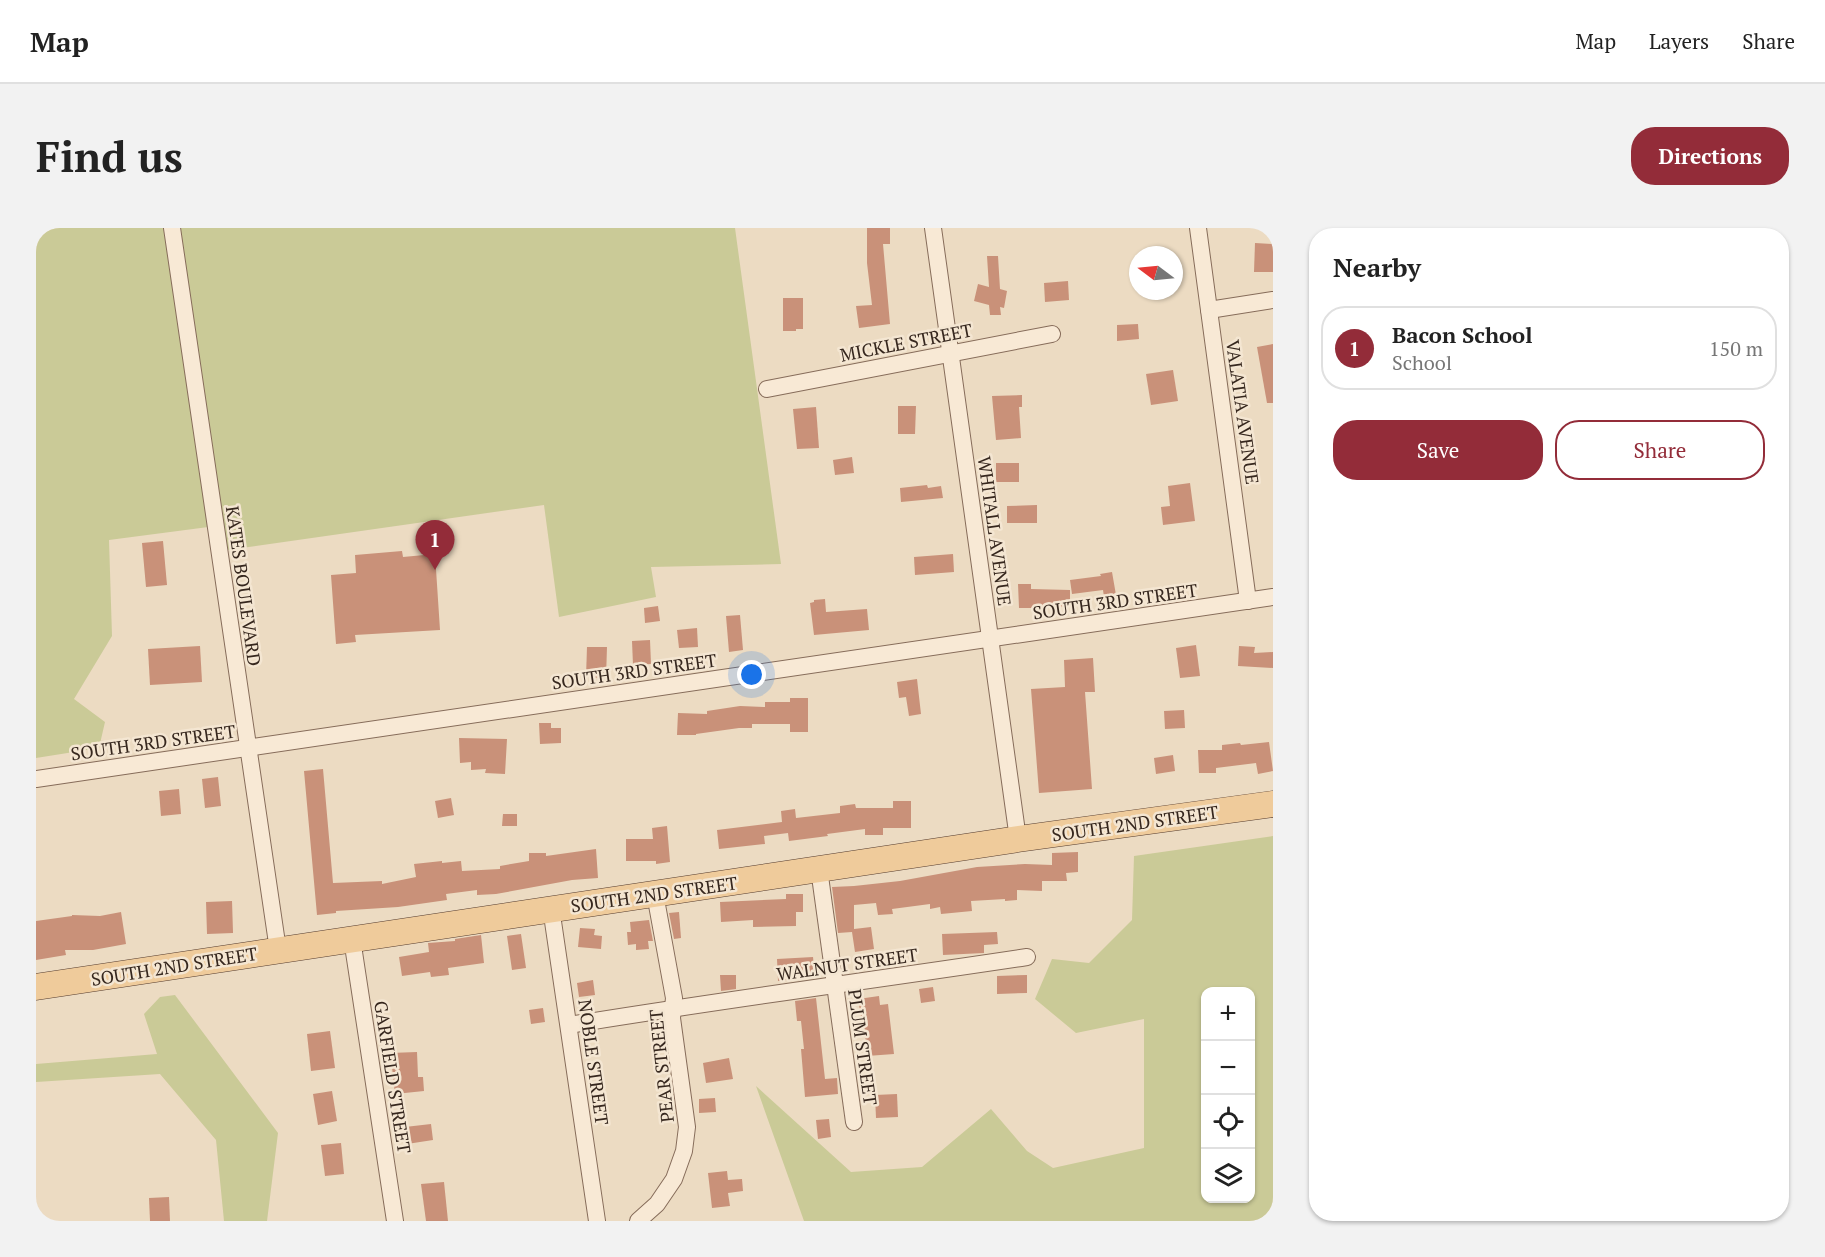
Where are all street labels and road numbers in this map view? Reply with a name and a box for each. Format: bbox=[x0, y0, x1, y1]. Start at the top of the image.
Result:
street label: MICKLE STREET bbox=[838, 317, 974, 367]
street label: VALATIA AVENUE bbox=[1221, 338, 1265, 486]
street label: WHITALL AVENUE bbox=[973, 455, 1017, 607]
street label: KATES BOULEVARD bbox=[221, 504, 267, 668]
street label: SOUTH 3RD STREET bbox=[1031, 578, 1199, 624]
street label: SOUTH 3RD STREET bbox=[550, 648, 718, 694]
street label: SOUTH 3RD STREET bbox=[69, 719, 237, 765]
street label: SOUTH 2ND STREET bbox=[1050, 799, 1220, 847]
street label: SOUTH 2ND STREET bbox=[569, 870, 739, 918]
street label: SOUTH 2ND STREET bbox=[89, 941, 259, 991]
street label: WALNUT STREET bbox=[775, 942, 919, 986]
street label: PLUM STREET bbox=[843, 987, 883, 1107]
street label: NOBLE STREET bbox=[573, 998, 615, 1126]
street label: GARFIELD STREET bbox=[369, 999, 417, 1155]
street label: PEAR STREET bbox=[643, 1008, 679, 1124]

